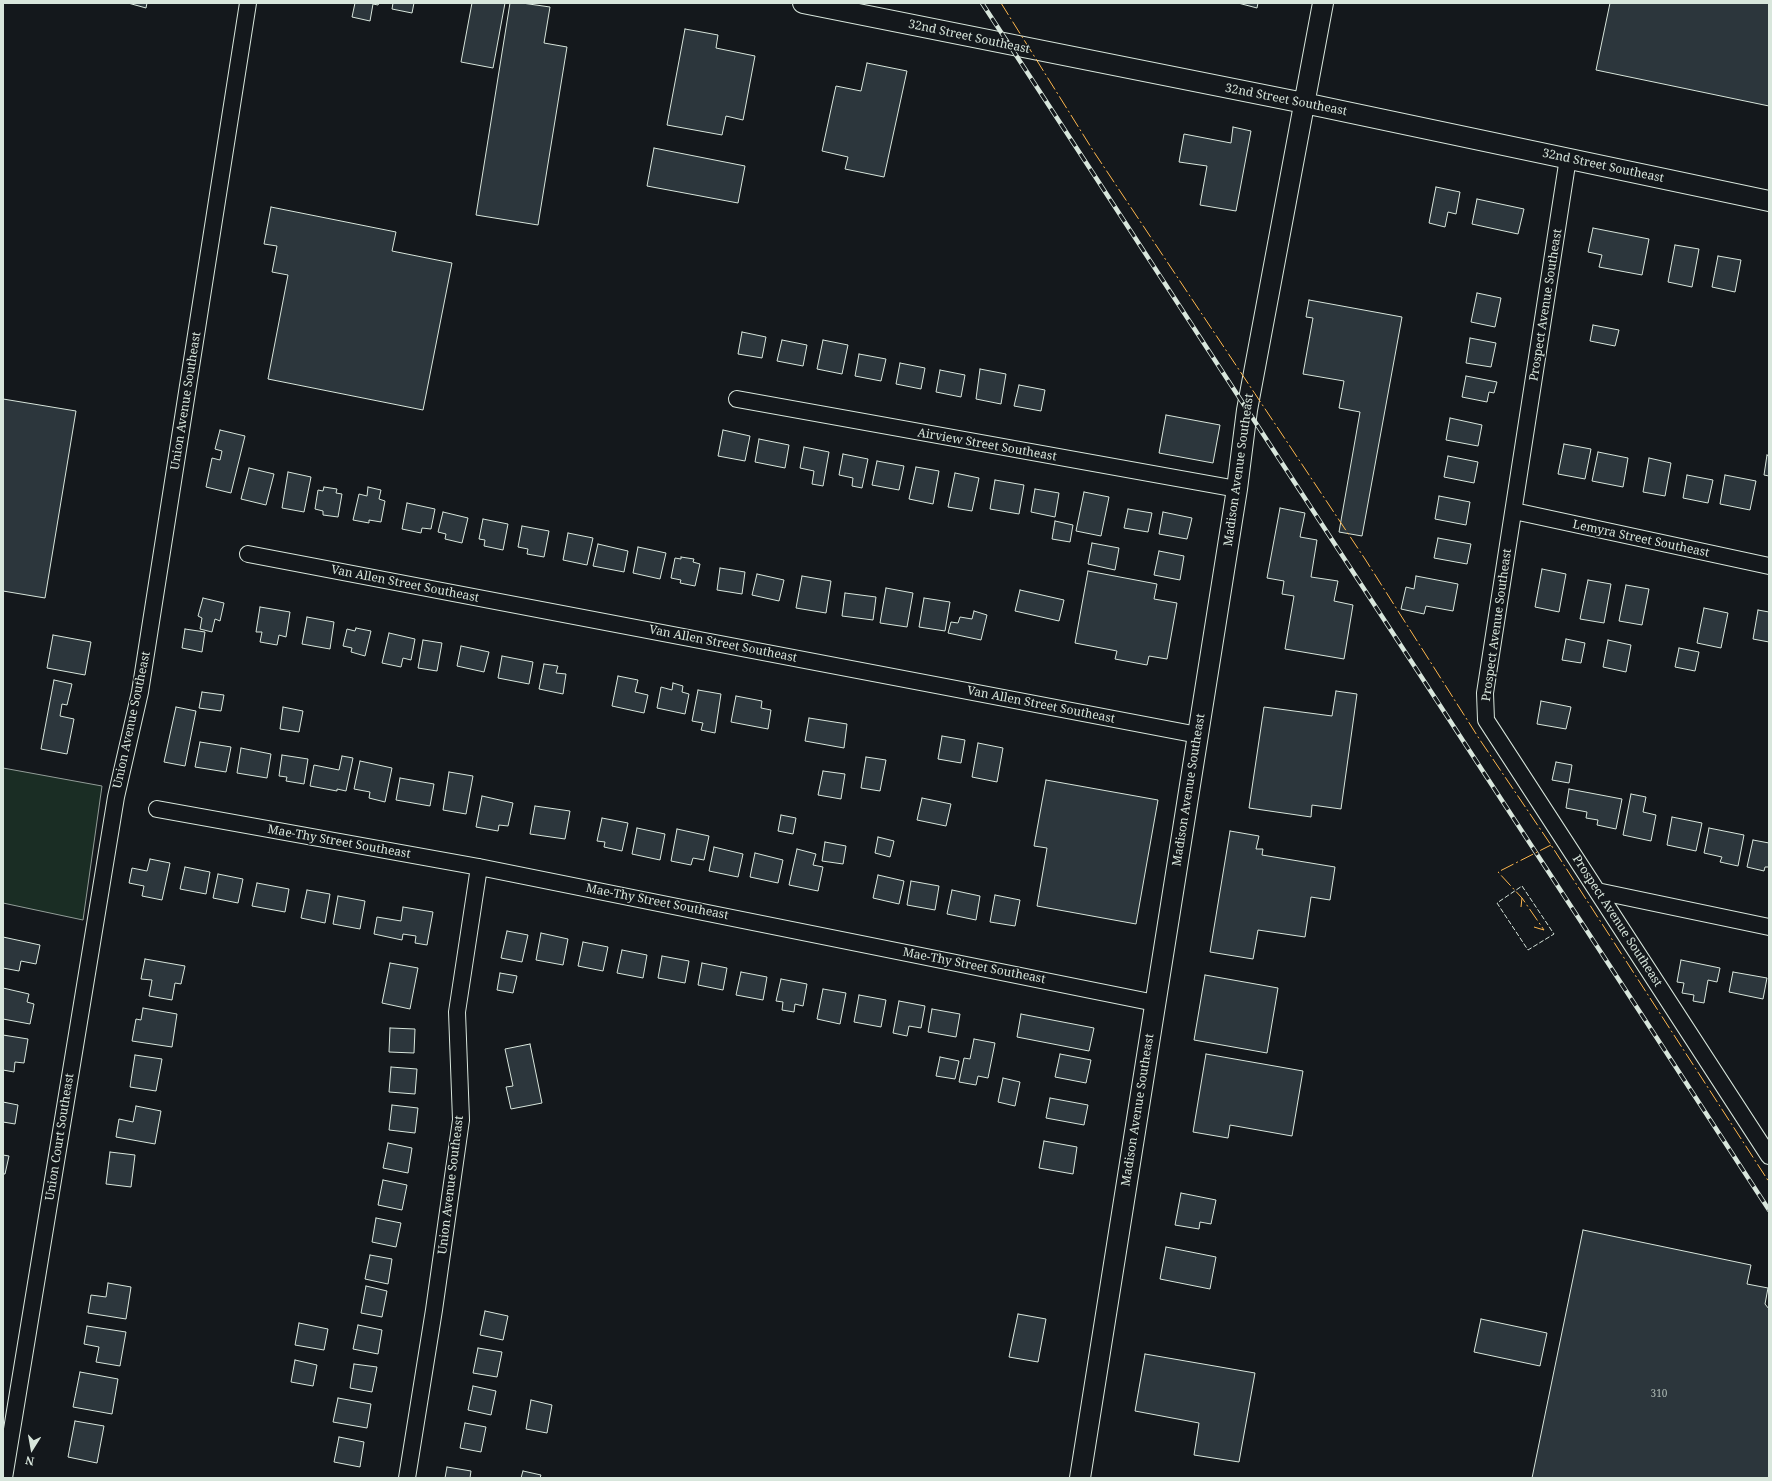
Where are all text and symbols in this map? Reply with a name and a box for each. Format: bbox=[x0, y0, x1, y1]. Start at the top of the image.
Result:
street label: 32nd Street Southeast bbox=[907, 17, 1031, 57]
street label: 32nd Street Southeast bbox=[1224, 81, 1348, 119]
street label: 32nd Street Southeast bbox=[1541, 146, 1665, 186]
street label: Prospect Avenue Southeast bbox=[1527, 228, 1565, 382]
street label: Union Avenue Southeast bbox=[168, 331, 204, 471]
street label: Madison Avenue Southeast bbox=[1221, 393, 1257, 547]
street label: Airview Street Southeast bbox=[916, 426, 1058, 464]
street label: Lemyra Street Southeast bbox=[1571, 517, 1711, 561]
street label: Prospect Avenue Southeast bbox=[1479, 548, 1515, 702]
street label: Van Allen Street Southeast bbox=[330, 563, 480, 605]
street label: Van Allen Street Southeast bbox=[648, 623, 798, 665]
street label: Union Avenue Southeast bbox=[110, 650, 154, 790]
street label: Van Allen Street Southeast bbox=[966, 684, 1116, 726]
street label: Madison Avenue Southeast bbox=[1170, 713, 1208, 867]
street label: Mae-Thy Street Southeast bbox=[266, 822, 412, 862]
street label: Prospect Avenue Southeast bbox=[1569, 852, 1665, 990]
street label: Mae-Thy Street Southeast bbox=[584, 881, 730, 923]
street label: Mae-Thy Street Southeast bbox=[901, 945, 1047, 987]
street label: Madison Avenue Southeast bbox=[1119, 1033, 1157, 1187]
street label: Union Court Southeast bbox=[43, 1072, 77, 1202]
street label: Union Avenue Southeast bbox=[435, 1115, 467, 1255]
house number: 310 bbox=[1651, 1388, 1667, 1400]
north arrow bbox=[12, 1429, 52, 1469]
text: N bbox=[24, 1453, 35, 1469]

